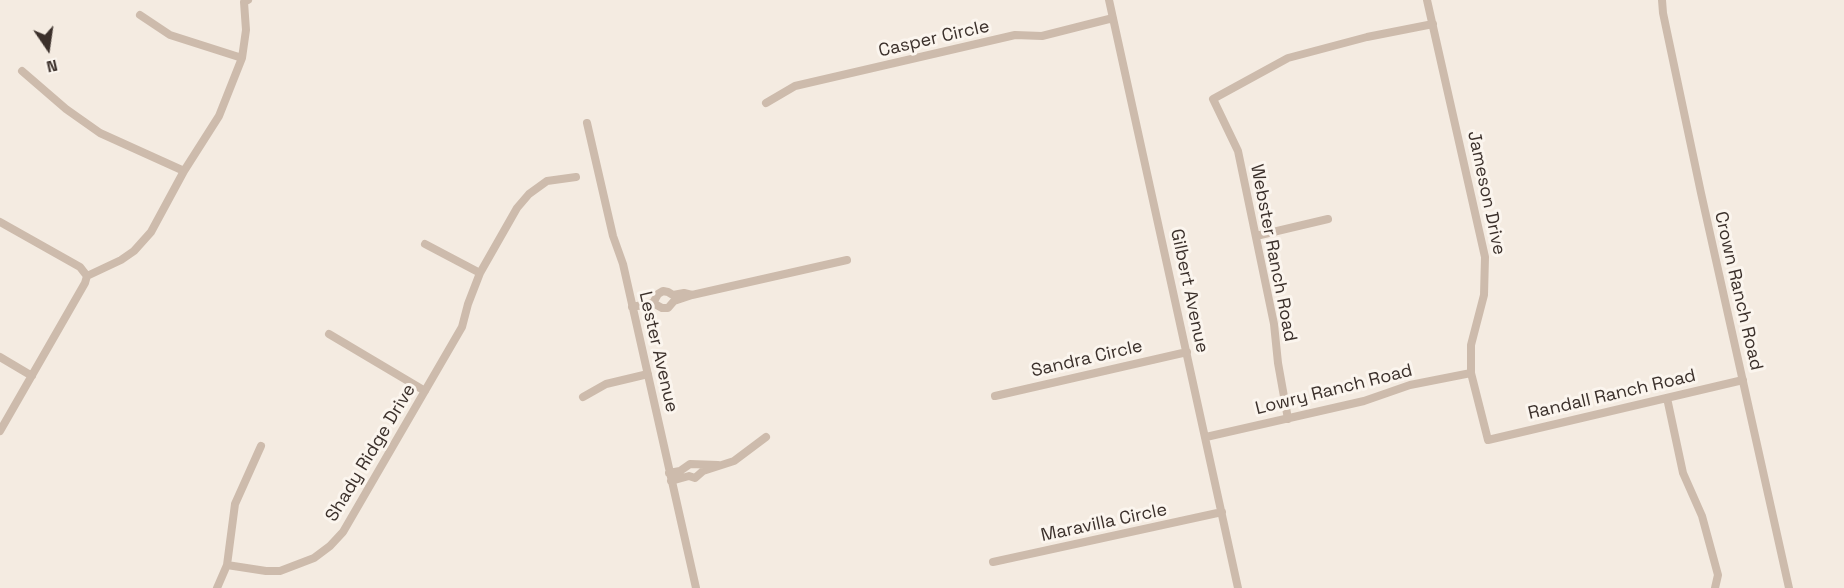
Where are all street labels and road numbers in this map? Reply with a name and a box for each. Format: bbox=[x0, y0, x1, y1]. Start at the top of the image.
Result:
street label: Casper Circle bbox=[876, 16, 992, 62]
street label: Jameson Drive bbox=[1462, 129, 1510, 257]
street label: Webster Ranch Road bbox=[1245, 162, 1301, 344]
street label: Crown Ranch Road bbox=[1709, 209, 1767, 373]
street label: Gilbert Avenue bbox=[1165, 227, 1213, 355]
street label: Lester Avenue bbox=[634, 290, 682, 414]
street label: Sandra Circle bbox=[1029, 336, 1145, 382]
street label: Lowry Ranch Road bbox=[1253, 360, 1415, 420]
street label: Randall Ranch Road bbox=[1526, 365, 1698, 425]
street label: Shady Ridge Drive bbox=[321, 380, 421, 526]
street label: Maravilla Circle bbox=[1039, 499, 1169, 547]

